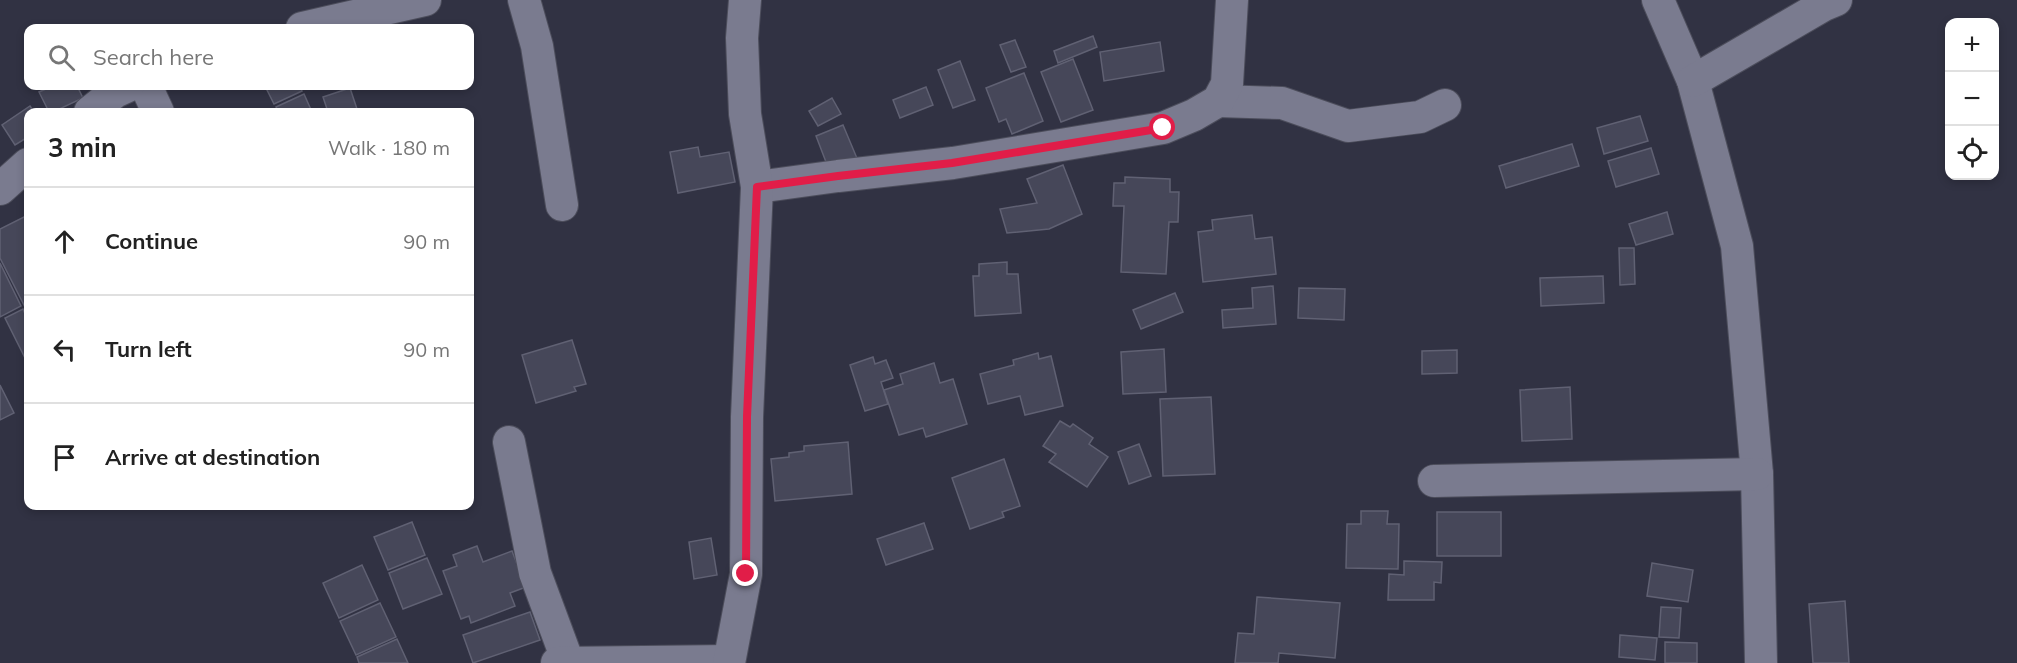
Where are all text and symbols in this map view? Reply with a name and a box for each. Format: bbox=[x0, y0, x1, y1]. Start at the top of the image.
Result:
map controls bbox=[1945, 18, 1999, 180]
button: + bbox=[1945, 18, 1999, 72]
search box bbox=[24, 24, 474, 90]
icon: search bbox=[45, 41, 78, 74]
text: Search here bbox=[93, 43, 214, 71]
button: − bbox=[1945, 72, 1999, 126]
route start bbox=[1149, 114, 1175, 140]
button: locate bbox=[1945, 126, 1999, 180]
text: 3 min bbox=[48, 131, 117, 164]
text: Walk · 180 m bbox=[328, 135, 450, 160]
icon: ahead bbox=[48, 225, 81, 258]
text: Continue bbox=[105, 227, 198, 255]
text: 90 m bbox=[403, 229, 450, 254]
icon: left bbox=[48, 333, 81, 366]
text: Turn left bbox=[105, 335, 192, 363]
text: 90 m bbox=[403, 337, 450, 362]
icon: arrive bbox=[48, 441, 81, 474]
text: Arrive at destination bbox=[105, 443, 320, 471]
route end bbox=[732, 560, 758, 586]

